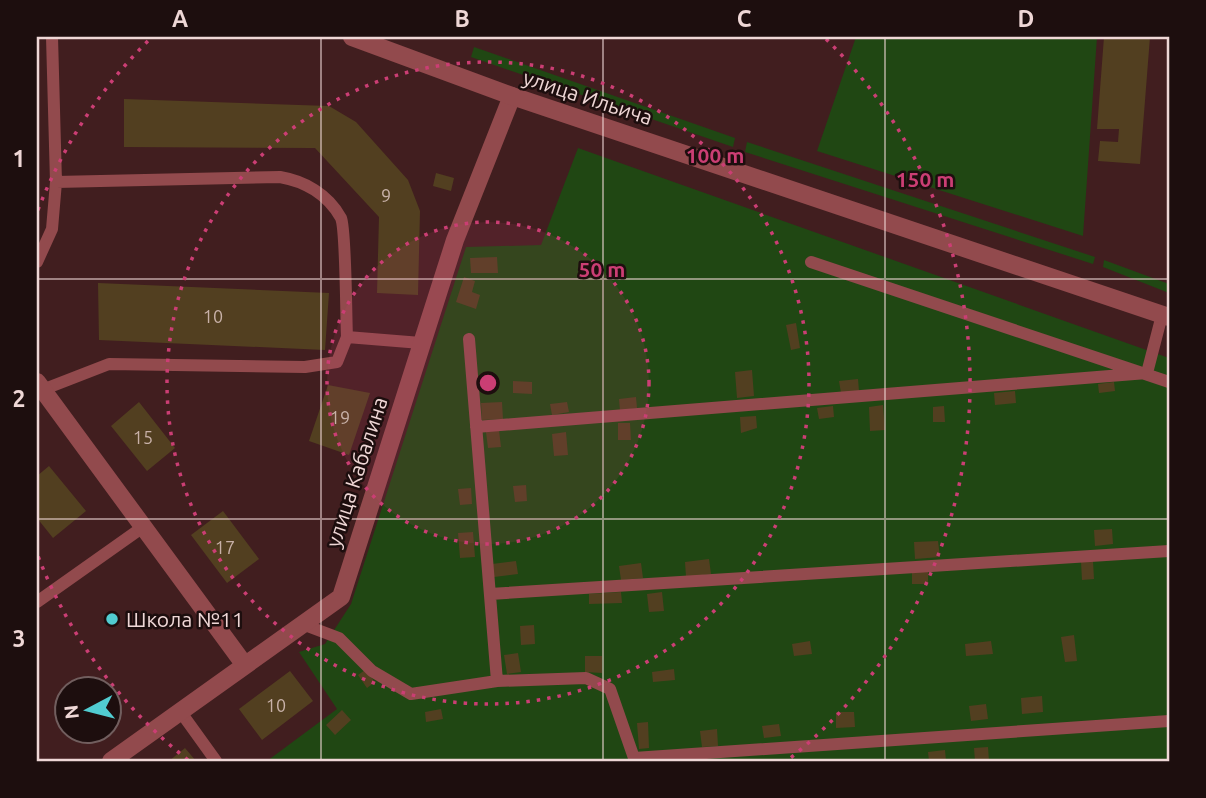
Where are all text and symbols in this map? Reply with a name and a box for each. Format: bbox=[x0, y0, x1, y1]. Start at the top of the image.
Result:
text: A bbox=[172, 6, 188, 31]
text: B bbox=[454, 6, 470, 31]
text: C bbox=[737, 6, 752, 31]
text: D bbox=[1018, 6, 1034, 31]
street label: улица Ильича bbox=[520, 65, 656, 129]
text: 100 m bbox=[686, 143, 744, 167]
text: 1 bbox=[13, 146, 25, 171]
text: 150 m bbox=[896, 167, 954, 191]
house number: 9 bbox=[381, 185, 391, 205]
text: 50 m bbox=[579, 257, 625, 281]
house number: 10 bbox=[203, 306, 223, 326]
centre of rings bbox=[476, 371, 500, 395]
text: 2 bbox=[13, 386, 25, 411]
street label: улица Кабалина bbox=[320, 394, 392, 550]
house number: 19 bbox=[330, 407, 350, 427]
house number: 15 bbox=[133, 427, 153, 447]
house number: 17 bbox=[215, 537, 235, 557]
place label: Школа №11 bbox=[126, 607, 244, 631]
marker: Школа №11 bbox=[104, 611, 120, 627]
text: 3 bbox=[13, 626, 25, 651]
north arrow bbox=[52, 676, 122, 746]
house number: 10 bbox=[266, 695, 286, 715]
text: N bbox=[59, 704, 83, 720]

